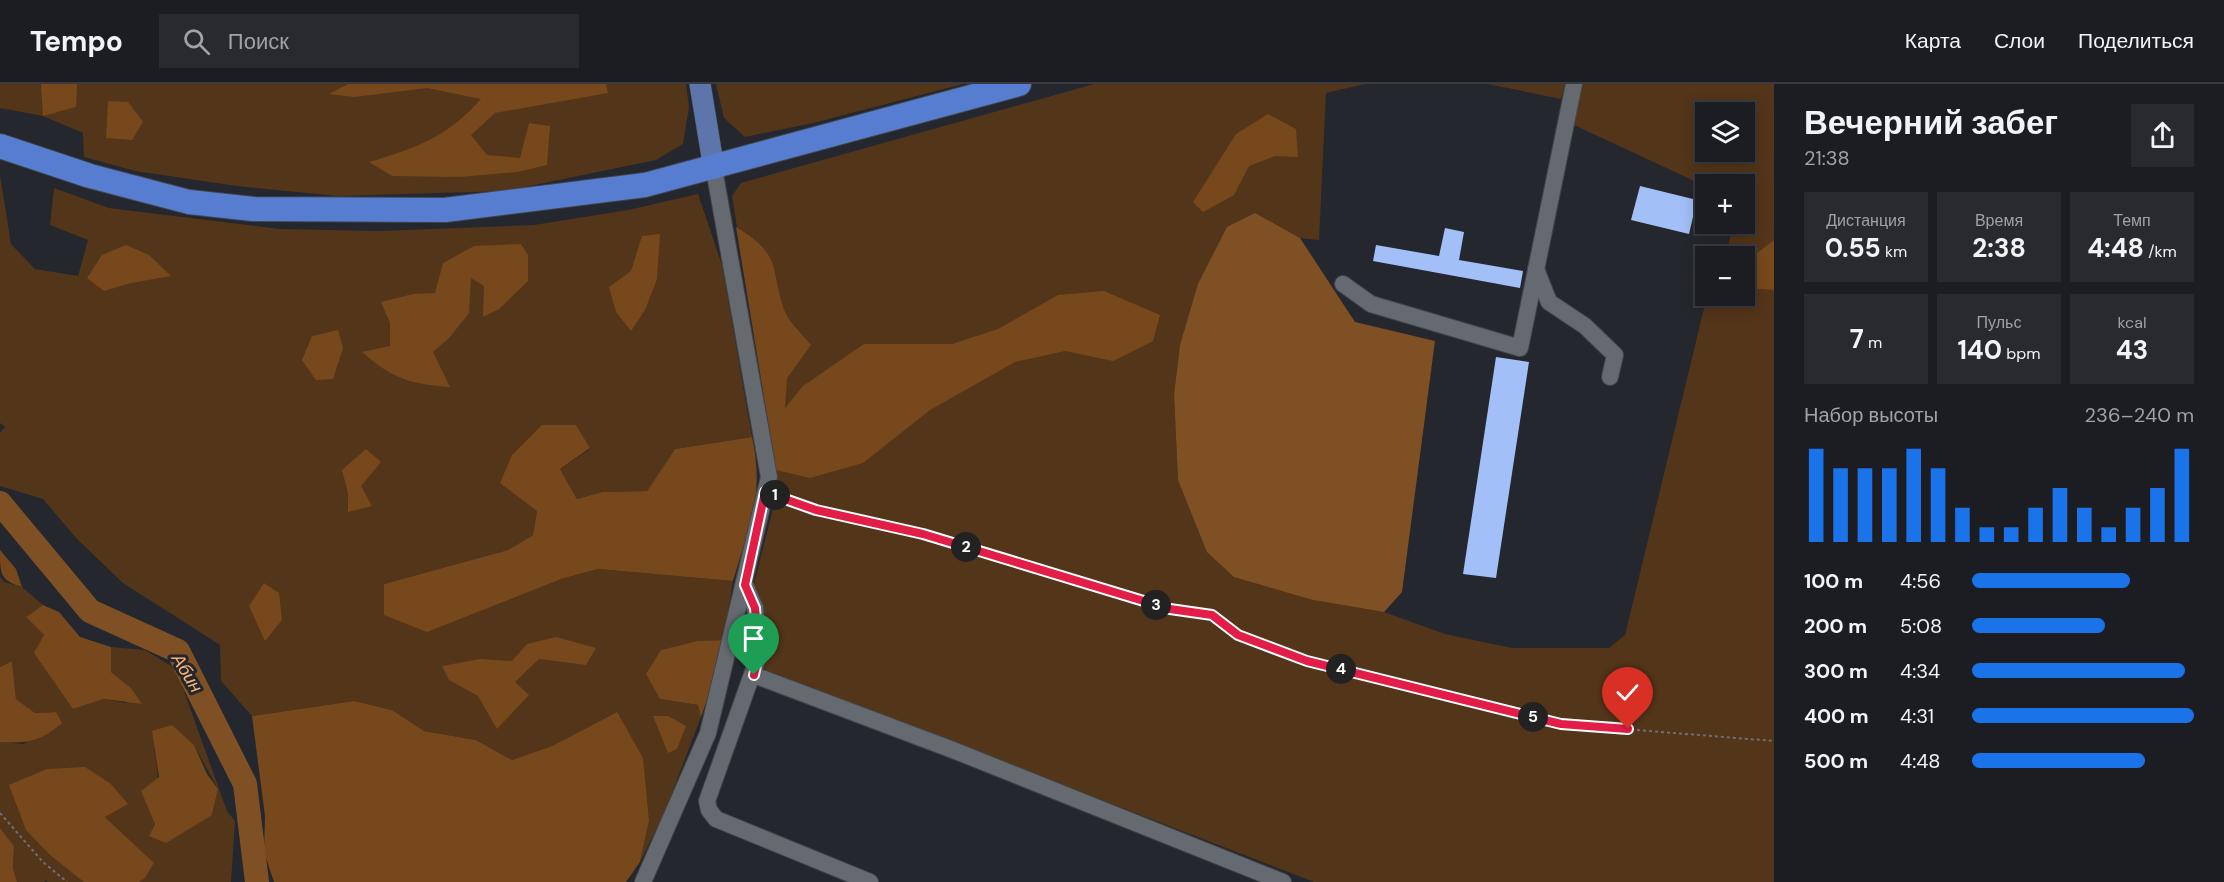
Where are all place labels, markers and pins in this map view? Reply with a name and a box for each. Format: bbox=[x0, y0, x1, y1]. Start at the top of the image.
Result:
pin: 1 bbox=[760, 480, 790, 510]
pin: 2 bbox=[951, 532, 981, 562]
pin: 3 bbox=[1141, 590, 1171, 620]
pin bbox=[728, 613, 779, 675]
pin: 4 bbox=[1326, 654, 1356, 684]
pin bbox=[1602, 667, 1653, 729]
pin: 5 bbox=[1518, 702, 1548, 732]

